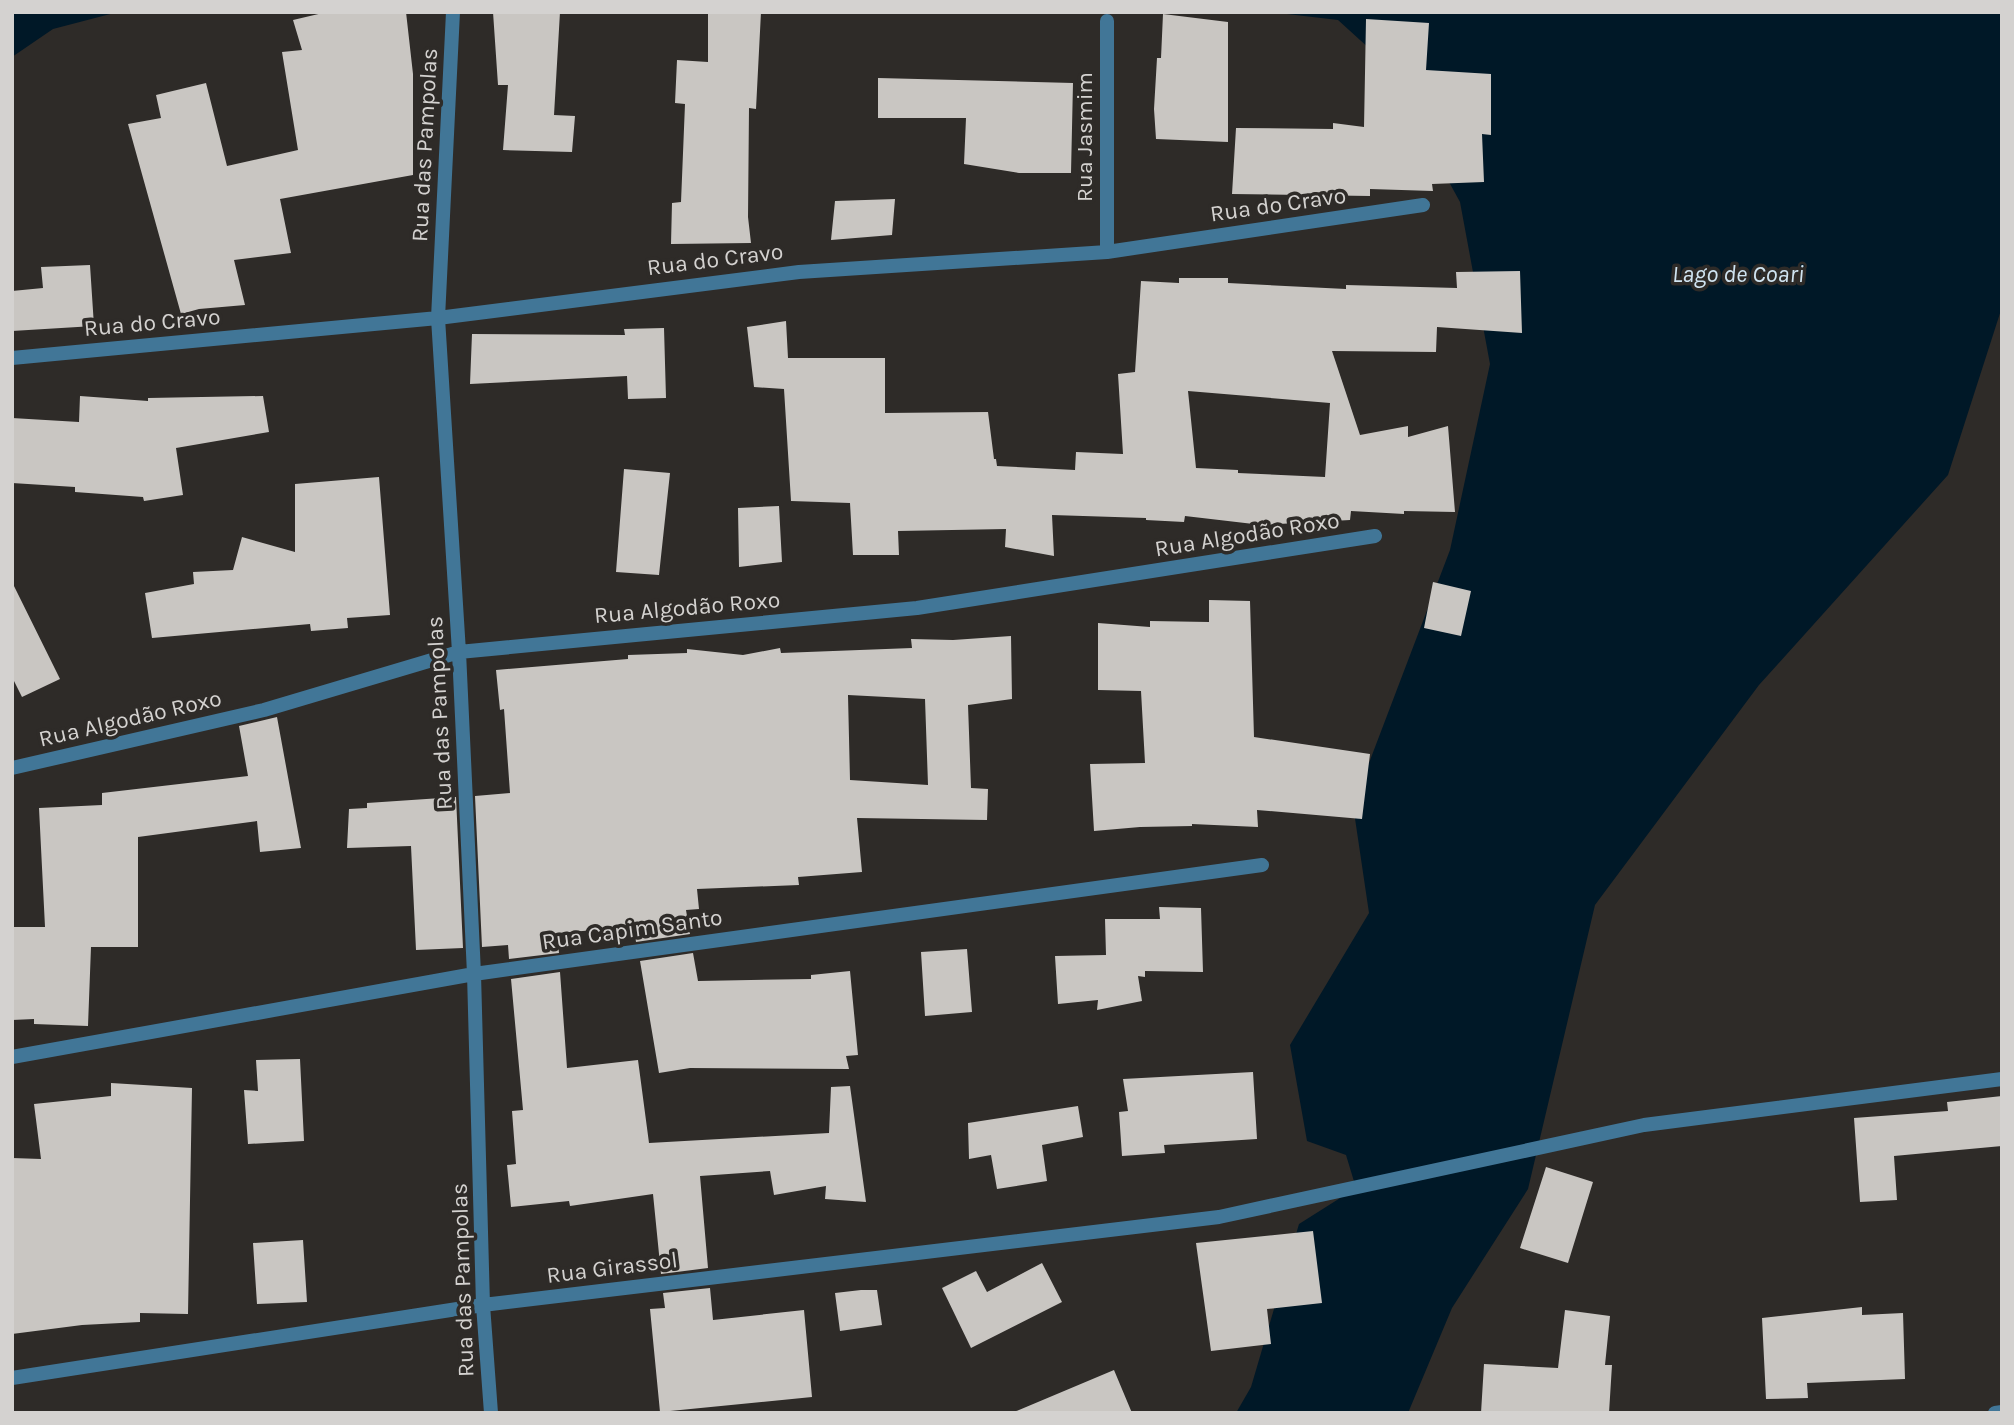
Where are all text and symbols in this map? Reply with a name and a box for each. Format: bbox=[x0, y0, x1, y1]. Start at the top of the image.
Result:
street label: Rua das Pampolas bbox=[406, 47, 443, 243]
street label: Rua Jasmim bbox=[1071, 72, 1098, 202]
street label: Rua do Cravo bbox=[1208, 182, 1348, 227]
street label: Rua do Cravo bbox=[645, 238, 785, 281]
water label: Lago de Coari bbox=[1672, 260, 1804, 288]
street label: Rua do Cravo bbox=[83, 303, 221, 342]
street label: Rua Algodão Roxo bbox=[1153, 507, 1341, 562]
street label: Rua Algodão Roxo bbox=[593, 586, 781, 629]
street label: Rua das Pampolas bbox=[421, 615, 458, 811]
street label: Rua Algodão Roxo bbox=[36, 684, 224, 753]
street label: Rua Capim Santo bbox=[540, 903, 724, 956]
street label: Rua das Pampolas bbox=[446, 1183, 479, 1377]
street label: Rua Girassol bbox=[545, 1246, 679, 1289]

